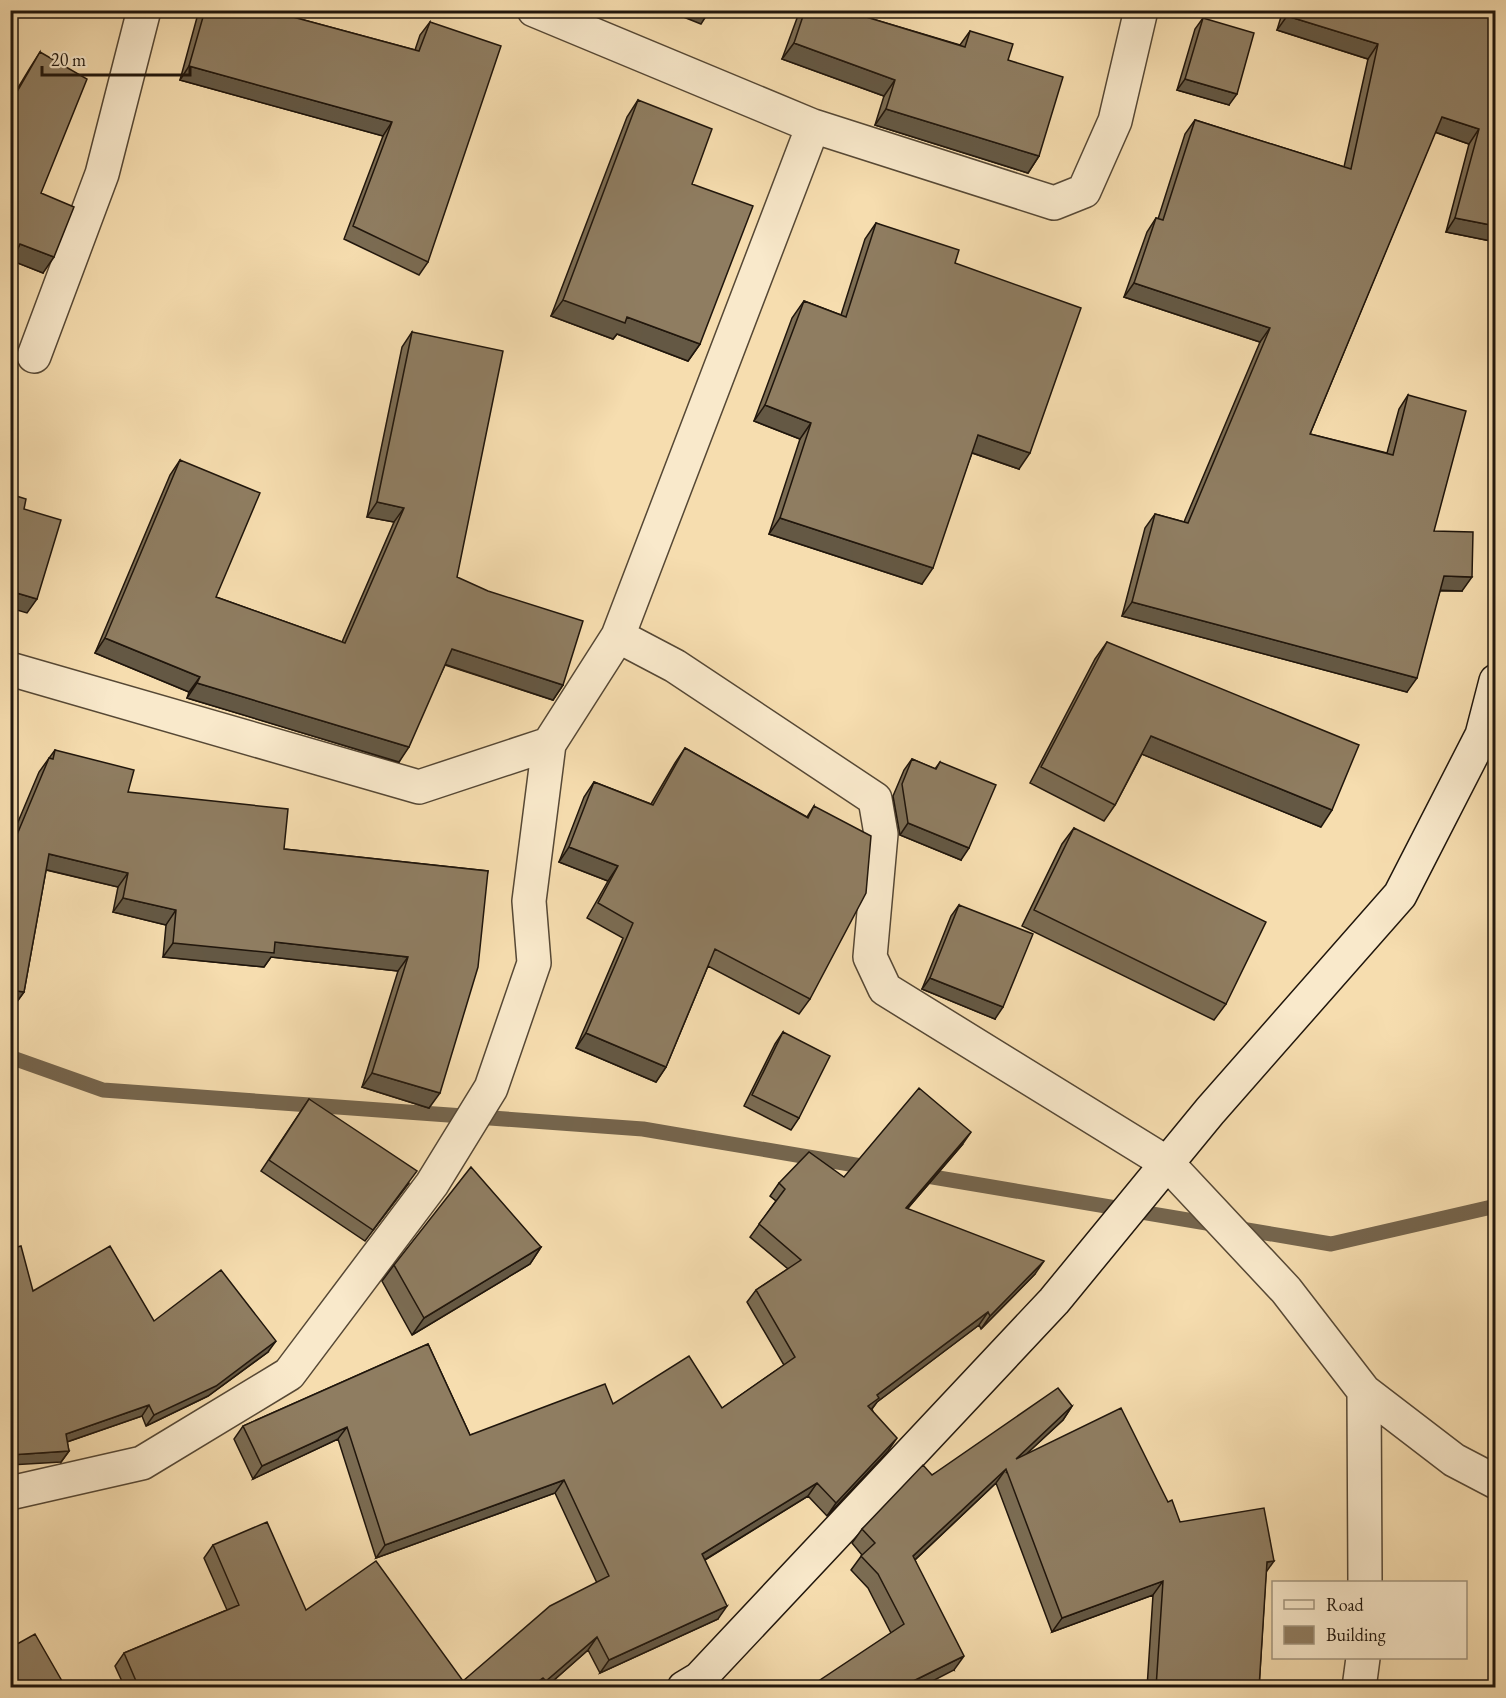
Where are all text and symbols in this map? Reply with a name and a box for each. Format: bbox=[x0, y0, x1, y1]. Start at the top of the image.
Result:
scale bar bbox=[42, 39, 190, 77]
text: 20 m bbox=[51, 48, 86, 71]
legend bbox=[1272, 1581, 1467, 1659]
text: Road bbox=[1326, 1593, 1365, 1616]
text: Building bbox=[1326, 1623, 1386, 1646]

